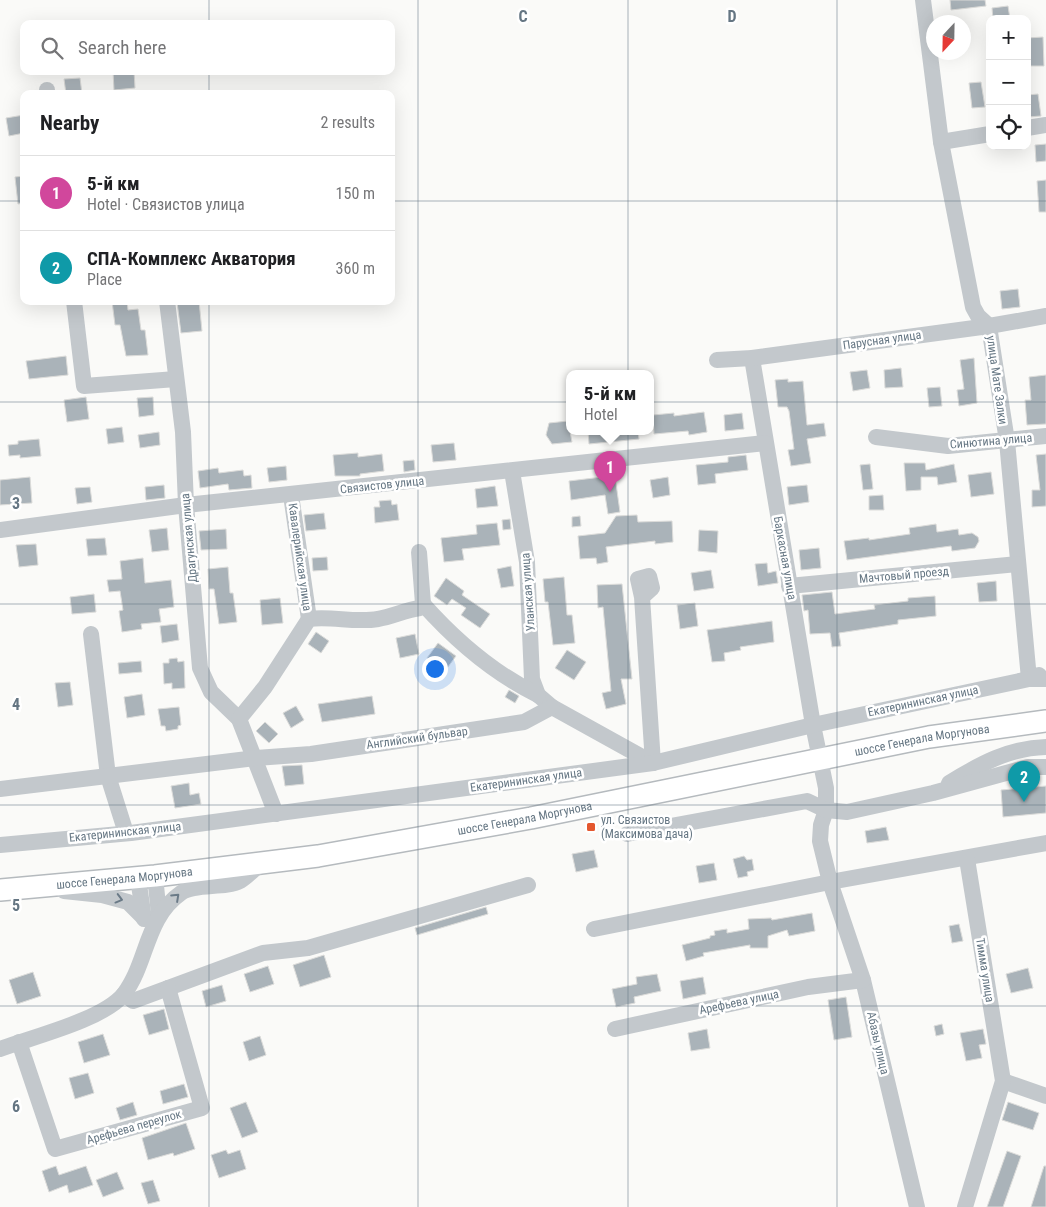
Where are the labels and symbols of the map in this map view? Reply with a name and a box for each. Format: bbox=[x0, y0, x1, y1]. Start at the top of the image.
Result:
text: C bbox=[518, 7, 528, 26]
text: D bbox=[727, 7, 737, 26]
north arrow bbox=[926, 15, 971, 60]
street label: Парусная улица bbox=[842, 328, 922, 352]
street label: улица Мате Залки bbox=[984, 335, 1010, 425]
street label: Синютина улица bbox=[949, 430, 1033, 452]
pin: 1 bbox=[594, 451, 626, 492]
street label: Связистов улица bbox=[339, 474, 425, 496]
street label: Драгунская улица bbox=[178, 492, 200, 583]
text: 3 bbox=[12, 494, 20, 513]
street label: Кавалерийская улица bbox=[285, 502, 315, 612]
street label: Баркасная улица bbox=[771, 515, 799, 601]
street label: Уланская улица bbox=[518, 552, 538, 632]
street label: Мачтовый проезд bbox=[859, 564, 950, 586]
your location bbox=[422, 656, 448, 682]
street label: Екатерининская улица bbox=[866, 682, 980, 720]
text: 4 bbox=[12, 695, 20, 714]
street label: шоссе Генерала Моргунова bbox=[853, 722, 991, 759]
street label: Английский бульвар bbox=[366, 724, 469, 752]
pin: 2 bbox=[1008, 761, 1040, 802]
street label: Екатерининская улица bbox=[469, 765, 583, 795]
street label: шоссе Генерала Моргунова bbox=[456, 799, 594, 838]
place label: ул. Связистов (Максимова дача) bbox=[601, 813, 693, 841]
street label: Екатерининская улица bbox=[68, 819, 182, 845]
marker: ул. Связистов (Максимова дача) bbox=[585, 821, 597, 833]
street label: шоссе Генерала Моргунова bbox=[56, 864, 194, 892]
one-way arrow bbox=[115, 894, 123, 904]
one-way arrow bbox=[171, 894, 180, 903]
text: 5 bbox=[12, 896, 20, 915]
street label: Тимма улица bbox=[973, 937, 997, 1003]
street label: Арефьева улица bbox=[698, 987, 780, 1017]
street label: Абазы улица bbox=[864, 1010, 892, 1076]
text: 6 bbox=[12, 1097, 20, 1116]
street label: Арефьева переулок bbox=[85, 1107, 183, 1147]

